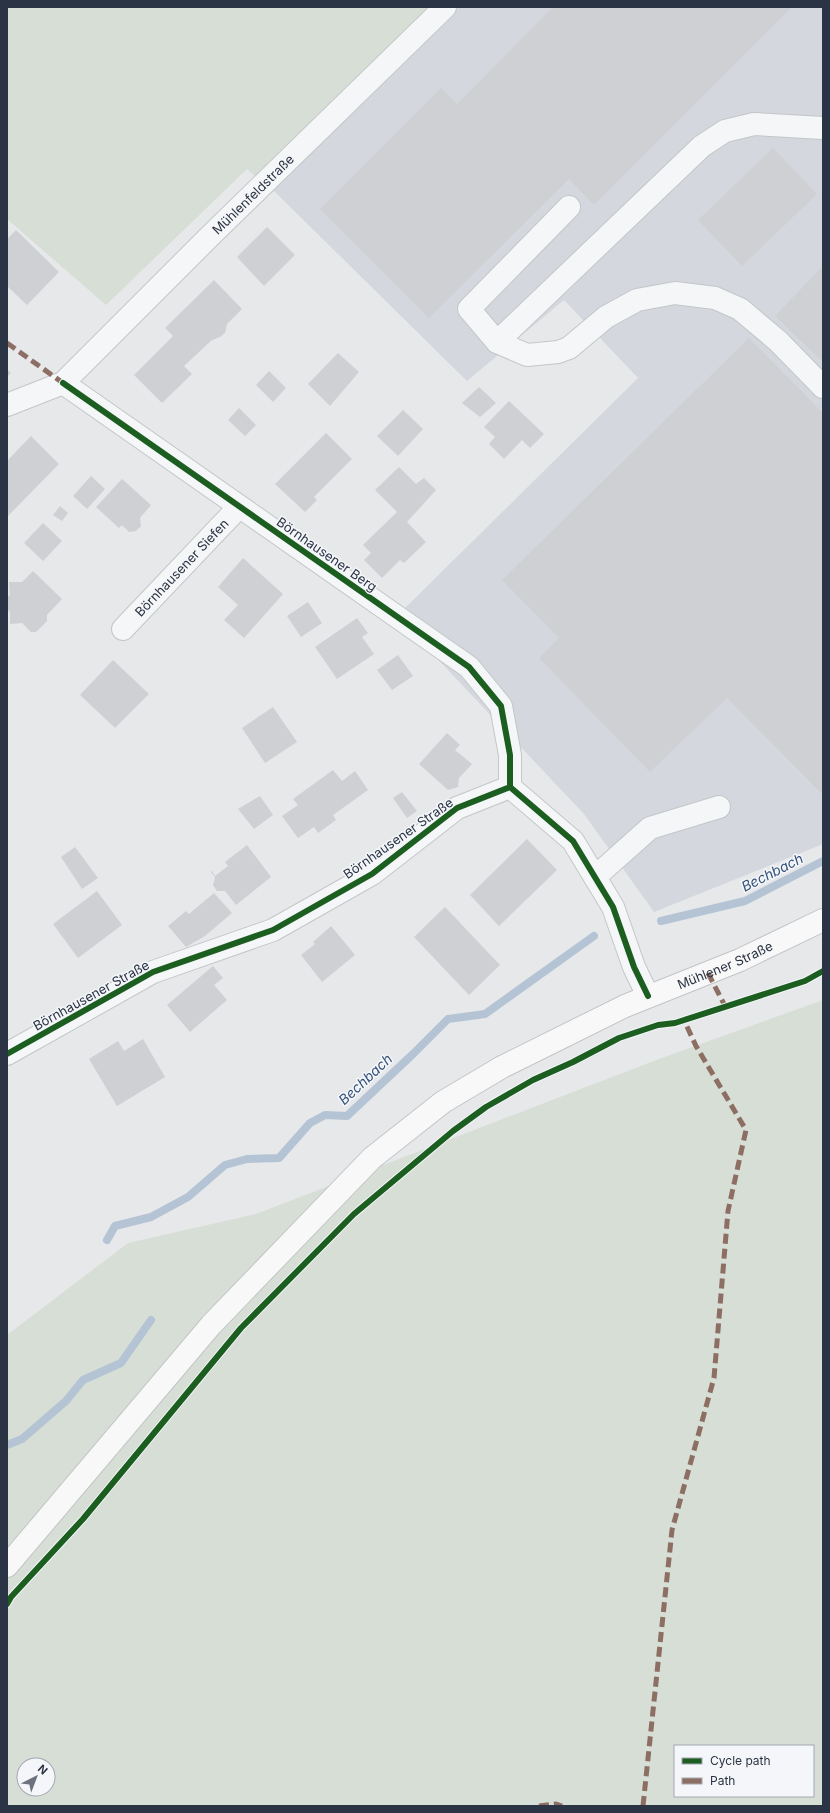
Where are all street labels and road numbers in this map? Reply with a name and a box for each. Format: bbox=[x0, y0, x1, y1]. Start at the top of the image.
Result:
street label: Mühlenfeldstraße bbox=[209, 151, 297, 237]
street label: Börnhausener Berg bbox=[274, 513, 380, 595]
street label: Börnhausener Siefen bbox=[131, 515, 232, 620]
street label: Börnhausener Straße bbox=[340, 794, 456, 882]
street label: Mühlener Straße bbox=[675, 938, 775, 992]
street label: Börnhausener Straße bbox=[30, 956, 152, 1034]

